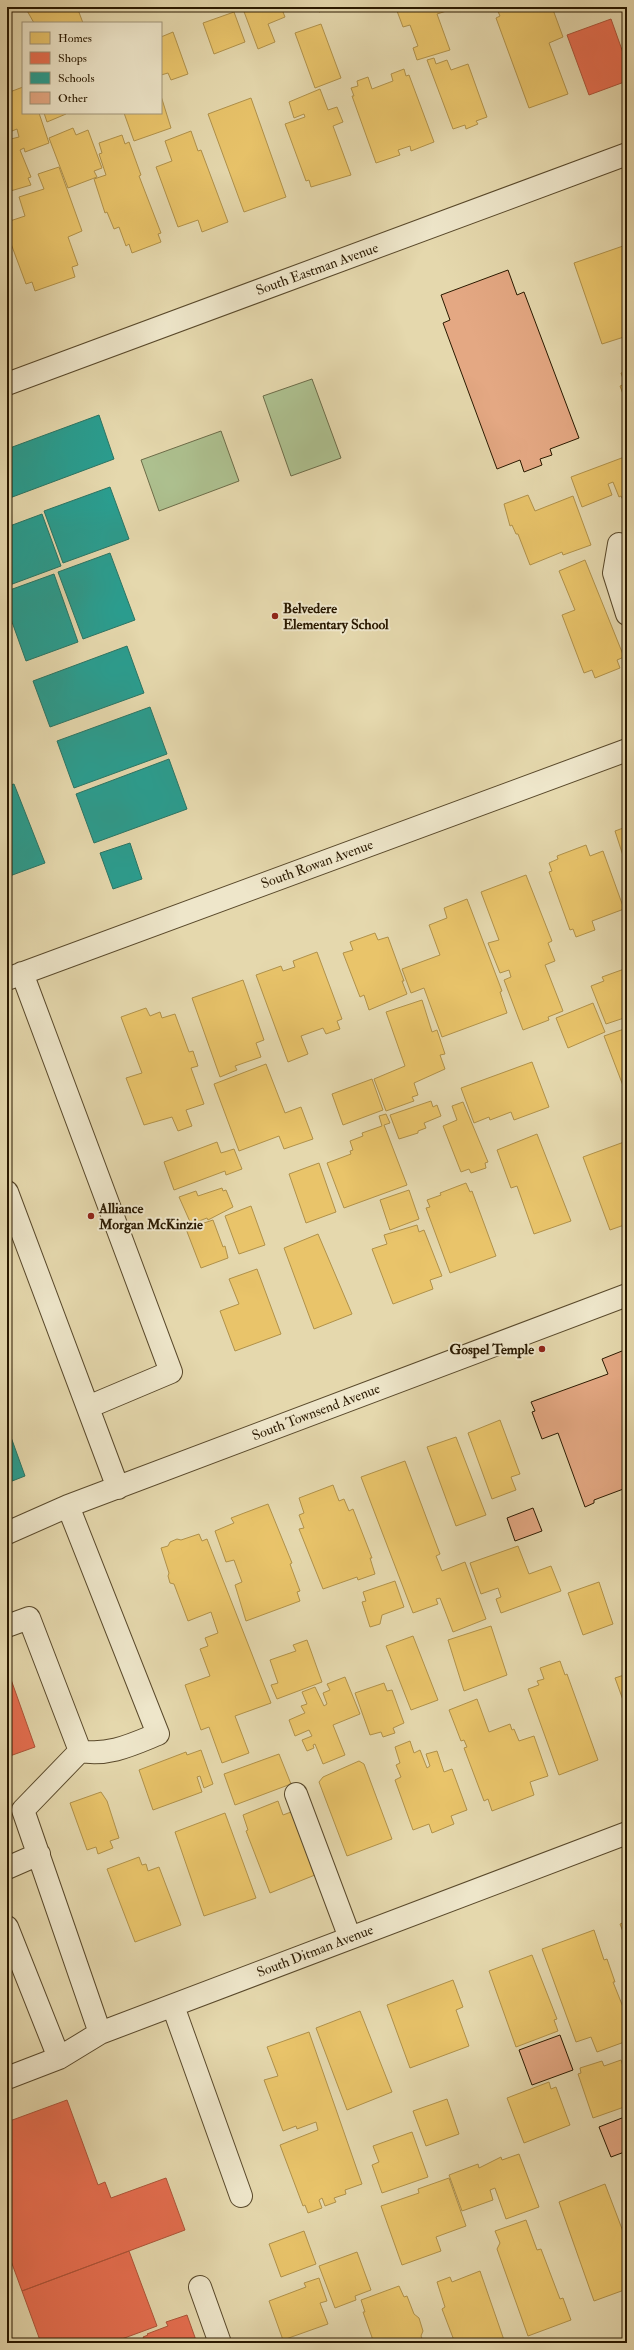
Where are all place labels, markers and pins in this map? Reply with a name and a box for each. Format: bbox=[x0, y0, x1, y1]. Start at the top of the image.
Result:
place label: Belvedere Elementary School bbox=[283, 600, 389, 634]
marker: Belvedere Elementary School bbox=[270, 611, 280, 621]
place label: Alliance Morgan McKinzie bbox=[98, 1200, 203, 1234]
marker: Alliance Morgan McKinzie bbox=[86, 1211, 96, 1221]
place label: Gospel Temple bbox=[450, 1341, 534, 1359]
marker: Gospel Temple bbox=[537, 1344, 547, 1354]

